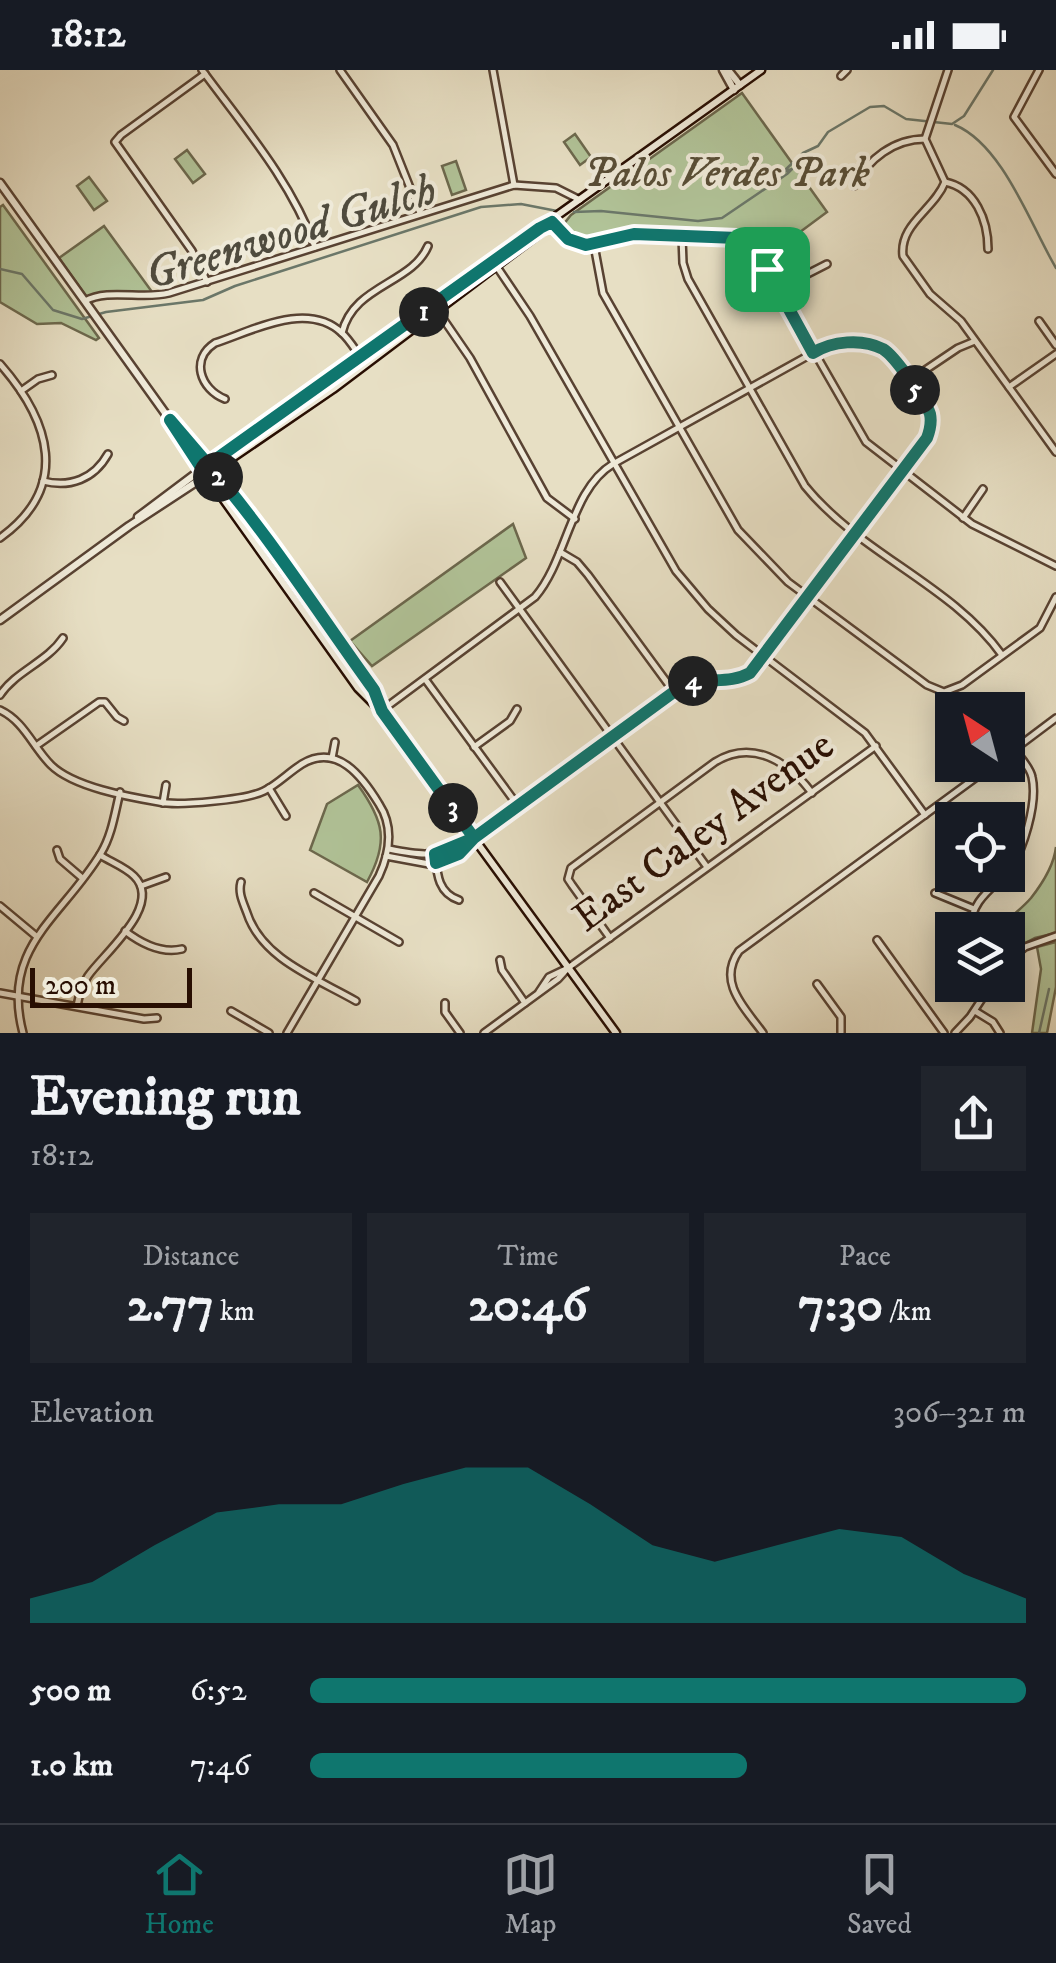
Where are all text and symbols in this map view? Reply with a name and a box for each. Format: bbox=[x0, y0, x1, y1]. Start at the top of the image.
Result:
text: 18:12 bbox=[50, 11, 126, 59]
park label: Palos Verdes Park bbox=[584, 148, 870, 200]
water label: Greenwood Gulch bbox=[139, 162, 443, 304]
pin bbox=[725, 227, 810, 312]
icon: arrive bbox=[740, 242, 795, 297]
pin: 1 bbox=[399, 287, 449, 337]
text: 1 bbox=[419, 294, 429, 329]
pin: 5 bbox=[890, 365, 940, 415]
text: 5 bbox=[908, 372, 922, 407]
pin: 2 bbox=[193, 452, 243, 502]
text: 2 bbox=[211, 459, 225, 494]
pin: 4 bbox=[668, 656, 718, 706]
text: 4 bbox=[685, 663, 701, 698]
north arrow bbox=[935, 692, 1025, 782]
map controls bbox=[935, 692, 1025, 1002]
street label: East Caley Avenue bbox=[563, 720, 845, 944]
pin: 3 bbox=[428, 783, 478, 833]
text: 3 bbox=[448, 790, 458, 825]
button: locate bbox=[935, 802, 1025, 892]
button: layers bbox=[935, 912, 1025, 1002]
scale bar bbox=[30, 963, 192, 1008]
text: 200 m bbox=[45, 968, 116, 1003]
text: Evening run bbox=[30, 1064, 301, 1133]
button: share bbox=[921, 1066, 1026, 1171]
text: 18:12 bbox=[30, 1136, 94, 1176]
text: Distance bbox=[143, 1239, 239, 1274]
text: Time bbox=[498, 1239, 558, 1274]
text: Pace bbox=[839, 1239, 891, 1274]
text: 2.77 bbox=[127, 1274, 214, 1337]
text: 20:46 bbox=[468, 1274, 588, 1337]
text: 7:30 bbox=[798, 1274, 883, 1337]
text: km bbox=[214, 1294, 255, 1329]
text: /km bbox=[883, 1294, 932, 1329]
text: Elevation bbox=[30, 1393, 154, 1433]
text: 306–321 m bbox=[893, 1393, 1026, 1433]
text: 500 m bbox=[30, 1671, 111, 1711]
text: 6:52 bbox=[190, 1671, 247, 1711]
text: 1.0 km bbox=[30, 1746, 113, 1786]
text: 7:46 bbox=[190, 1746, 250, 1786]
tab: Home bbox=[145, 1847, 214, 1942]
tab: Map bbox=[503, 1847, 558, 1942]
tab: Saved bbox=[847, 1847, 911, 1942]

